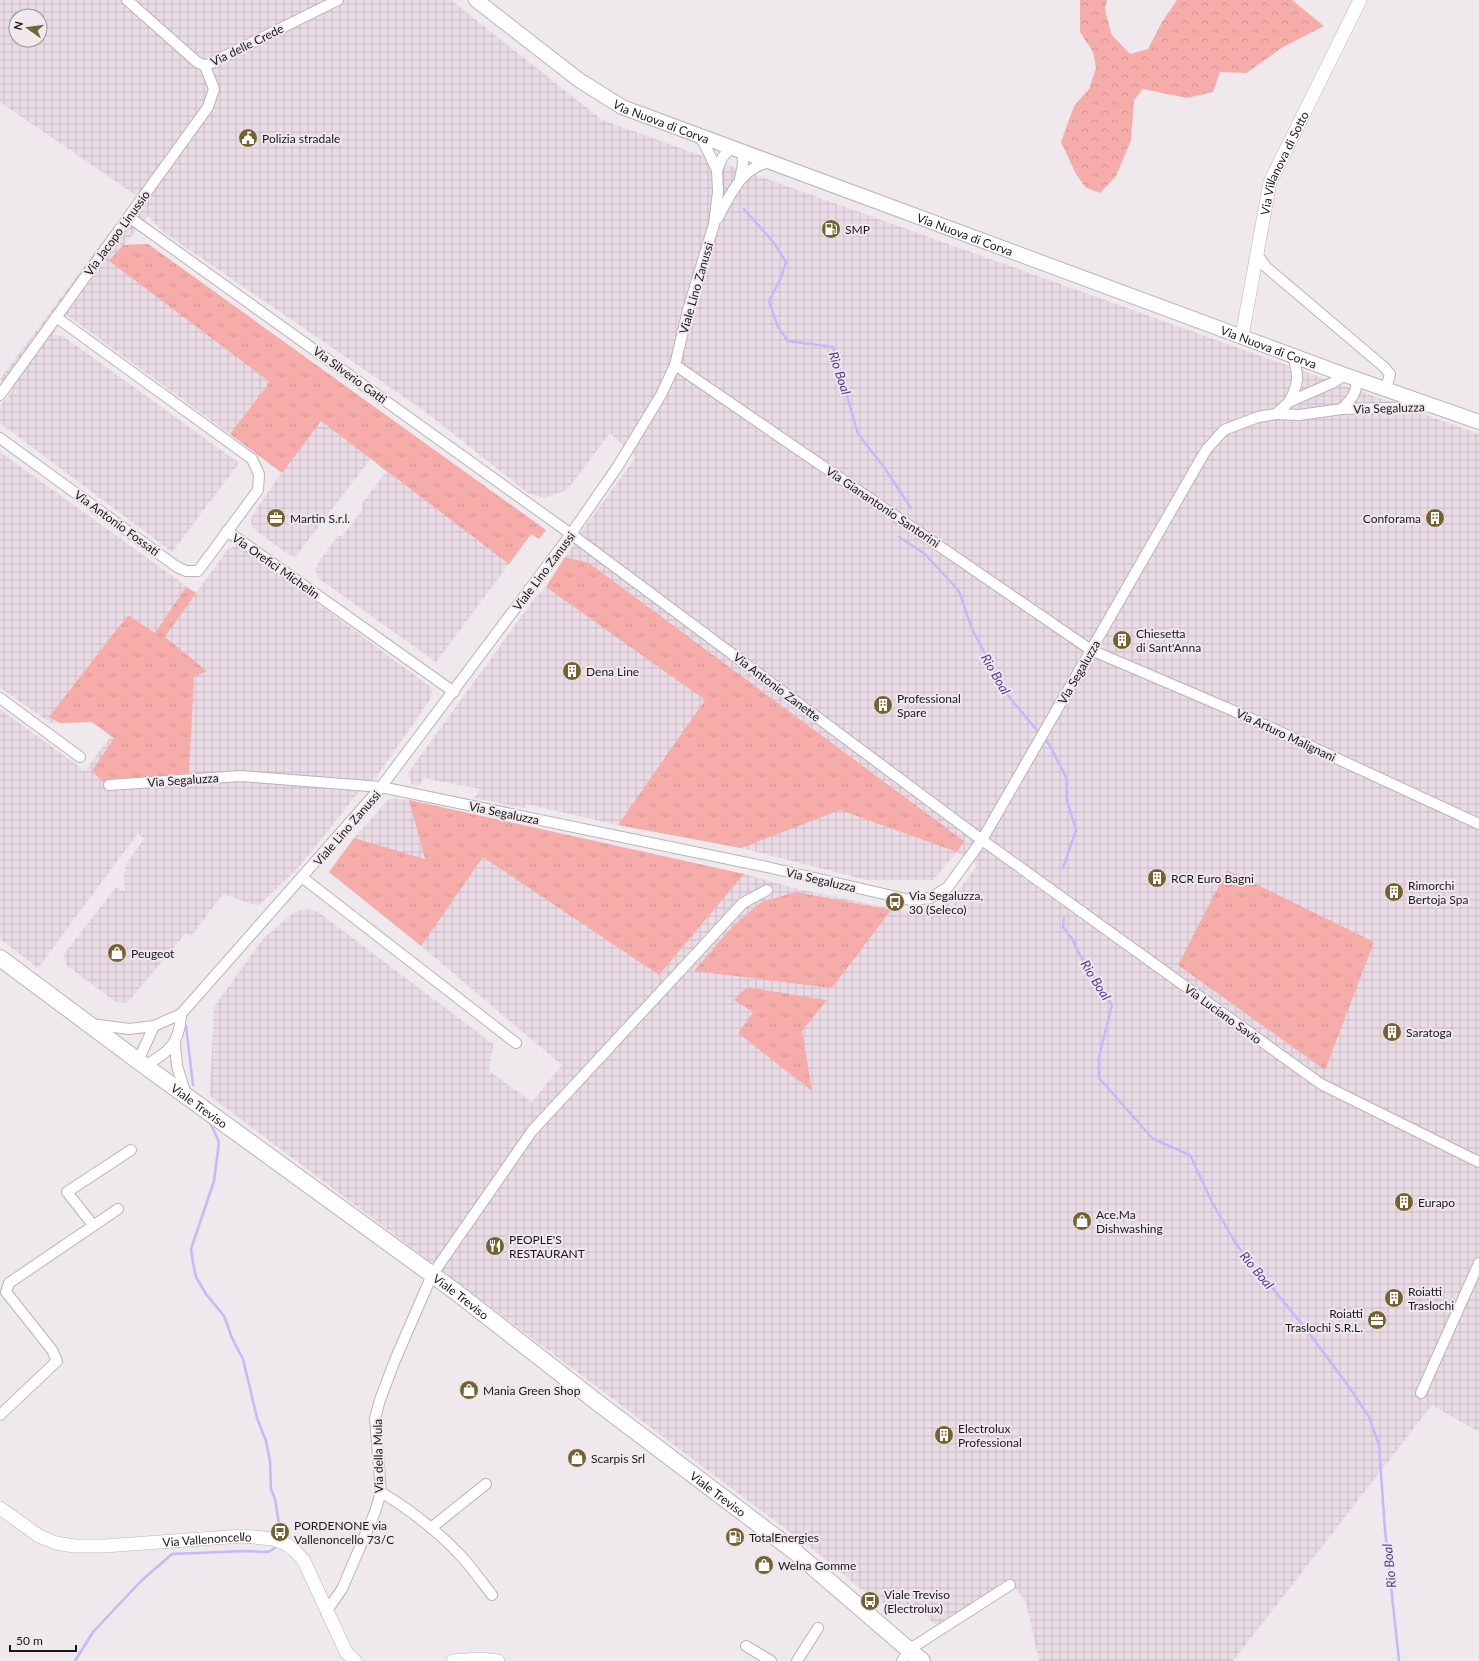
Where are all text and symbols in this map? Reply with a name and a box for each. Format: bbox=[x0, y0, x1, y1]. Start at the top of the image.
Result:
north arrow bbox=[8, 8, 48, 48]
text: N bbox=[10, 20, 25, 31]
street label: Via delle Crede bbox=[208, 21, 286, 69]
street label: Via Nuova di Corva bbox=[610, 96, 711, 146]
street label: Via Villanova di Sotto bbox=[1257, 108, 1312, 216]
public building icon: Polizia stradale bbox=[237, 127, 259, 149]
place label: Polizia stradale bbox=[262, 131, 340, 146]
street label: Via Jacopo Linussio bbox=[81, 187, 153, 279]
street label: Via Nuova di Corva bbox=[915, 209, 1015, 259]
fuel station icon: SMP bbox=[820, 218, 842, 240]
place label: SMP bbox=[845, 222, 870, 237]
street label: Viale Lino Zanussi bbox=[676, 240, 716, 336]
street label: Via Nuova di Corva bbox=[1219, 322, 1319, 371]
street label: Via Silverio Gatti bbox=[310, 343, 390, 407]
water label: Rio Boal bbox=[826, 349, 854, 397]
street label: Via Segaluzza bbox=[1353, 399, 1425, 417]
street label: Via Gianantonio Santorini bbox=[823, 463, 943, 551]
street label: Via Antonio Fossati bbox=[71, 487, 163, 559]
office icon: Martin S.r.l. bbox=[265, 507, 287, 529]
building icon: Conforama bbox=[1424, 507, 1446, 529]
place label: Martin S.r.l. bbox=[290, 511, 350, 526]
place label: Conforama bbox=[1363, 511, 1421, 526]
street label: Viale Lino Zanussi bbox=[510, 529, 579, 613]
street label: Via Orefici Michelin bbox=[229, 530, 323, 602]
place label: Chiesetta di Sant'Anna bbox=[1136, 626, 1201, 655]
building icon: Chiesetta di Sant'Anna bbox=[1111, 629, 1133, 651]
street label: Via Segaluzza bbox=[1055, 637, 1103, 707]
street label: Via Antonio Zanette bbox=[730, 649, 824, 725]
water label: Rio Boal bbox=[978, 651, 1014, 697]
building icon: Dena Line bbox=[561, 660, 583, 682]
place label: Dena Line bbox=[586, 664, 639, 679]
place label: Professional Spare bbox=[897, 691, 961, 720]
building icon: Professional Spare bbox=[872, 694, 894, 716]
street label: Via Arturo Malignani bbox=[1234, 705, 1338, 765]
street label: Via Segaluzza bbox=[147, 770, 219, 790]
street label: Viale Lino Zanussi bbox=[310, 787, 384, 869]
street label: Via Segaluzza bbox=[468, 798, 541, 828]
street label: Via Segaluzza bbox=[785, 865, 858, 895]
building icon: RCR Euro Bagni bbox=[1146, 867, 1168, 889]
place label: RCR Euro Bagni bbox=[1171, 871, 1254, 886]
place label: Rimorchi Bertoja Spa bbox=[1408, 878, 1468, 907]
building icon: Rimorchi Bertoja Spa bbox=[1383, 881, 1405, 903]
place label: Via Segaluzza, 30 (Seleco) bbox=[909, 888, 983, 917]
bus stop icon: Via Segaluzza, 30 (Seleco) bbox=[884, 891, 906, 913]
shop icon: Peugeot bbox=[106, 942, 128, 964]
place label: Peugeot bbox=[131, 946, 175, 961]
water label: Rio Boal bbox=[1077, 957, 1115, 1003]
street label: Via Luciano Savio bbox=[1181, 981, 1265, 1047]
building icon: Saratoga bbox=[1381, 1021, 1403, 1043]
place label: Saratoga bbox=[1406, 1025, 1452, 1040]
street label: Viale Treviso bbox=[168, 1080, 231, 1131]
building icon: Eurapo bbox=[1393, 1191, 1415, 1213]
place label: Eurapo bbox=[1418, 1195, 1455, 1210]
place label: Ace.Ma Dishwashing bbox=[1096, 1207, 1163, 1236]
shop icon: Ace.Ma Dishwashing bbox=[1071, 1210, 1093, 1232]
place label: PEOPLE'S RESTAURANT bbox=[509, 1232, 585, 1261]
restaurant icon: PEOPLE'S RESTAURANT bbox=[484, 1235, 506, 1257]
water label: Rio Boal bbox=[1237, 1248, 1277, 1292]
street label: Viale Treviso bbox=[430, 1270, 492, 1323]
place label: Roiatti Traslochi bbox=[1408, 1284, 1454, 1313]
building icon: Roiatti Traslochi bbox=[1383, 1287, 1405, 1309]
place label: Roiatti Traslochi S.R.L. bbox=[1285, 1306, 1363, 1335]
office icon: Roiatti Traslochi S.R.L. bbox=[1366, 1309, 1388, 1331]
shop icon: Mania Green Shop bbox=[458, 1379, 480, 1401]
place label: Mania Green Shop bbox=[483, 1383, 581, 1398]
street label: Via della Mula bbox=[370, 1419, 386, 1493]
place label: Electrolux Professional bbox=[958, 1421, 1022, 1450]
building icon: Electrolux Professional bbox=[933, 1424, 955, 1446]
shop icon: Scarpis Srl bbox=[566, 1447, 588, 1469]
place label: Scarpis Srl bbox=[591, 1451, 645, 1466]
street label: Viale Treviso bbox=[687, 1468, 749, 1520]
place label: PORDENONE via Vallenoncello 73/C bbox=[294, 1518, 394, 1547]
bus stop icon: PORDENONE via Vallenoncello 73/C bbox=[269, 1521, 291, 1543]
fuel station icon: TotalEnergies bbox=[724, 1526, 746, 1548]
street label: Via Vallenoncello bbox=[162, 1528, 253, 1549]
place label: TotalEnergies bbox=[749, 1530, 819, 1545]
water label: Rio Boal bbox=[1379, 1543, 1399, 1589]
shop icon: Welna Gomme bbox=[753, 1554, 775, 1576]
place label: Welna Gomme bbox=[778, 1558, 856, 1573]
place label: Viale Treviso (Electrolux) bbox=[884, 1587, 950, 1616]
bus stop icon: Viale Treviso (Electrolux) bbox=[859, 1590, 881, 1612]
scale bar bbox=[10, 1627, 76, 1653]
text: 50 m bbox=[16, 1633, 43, 1648]

